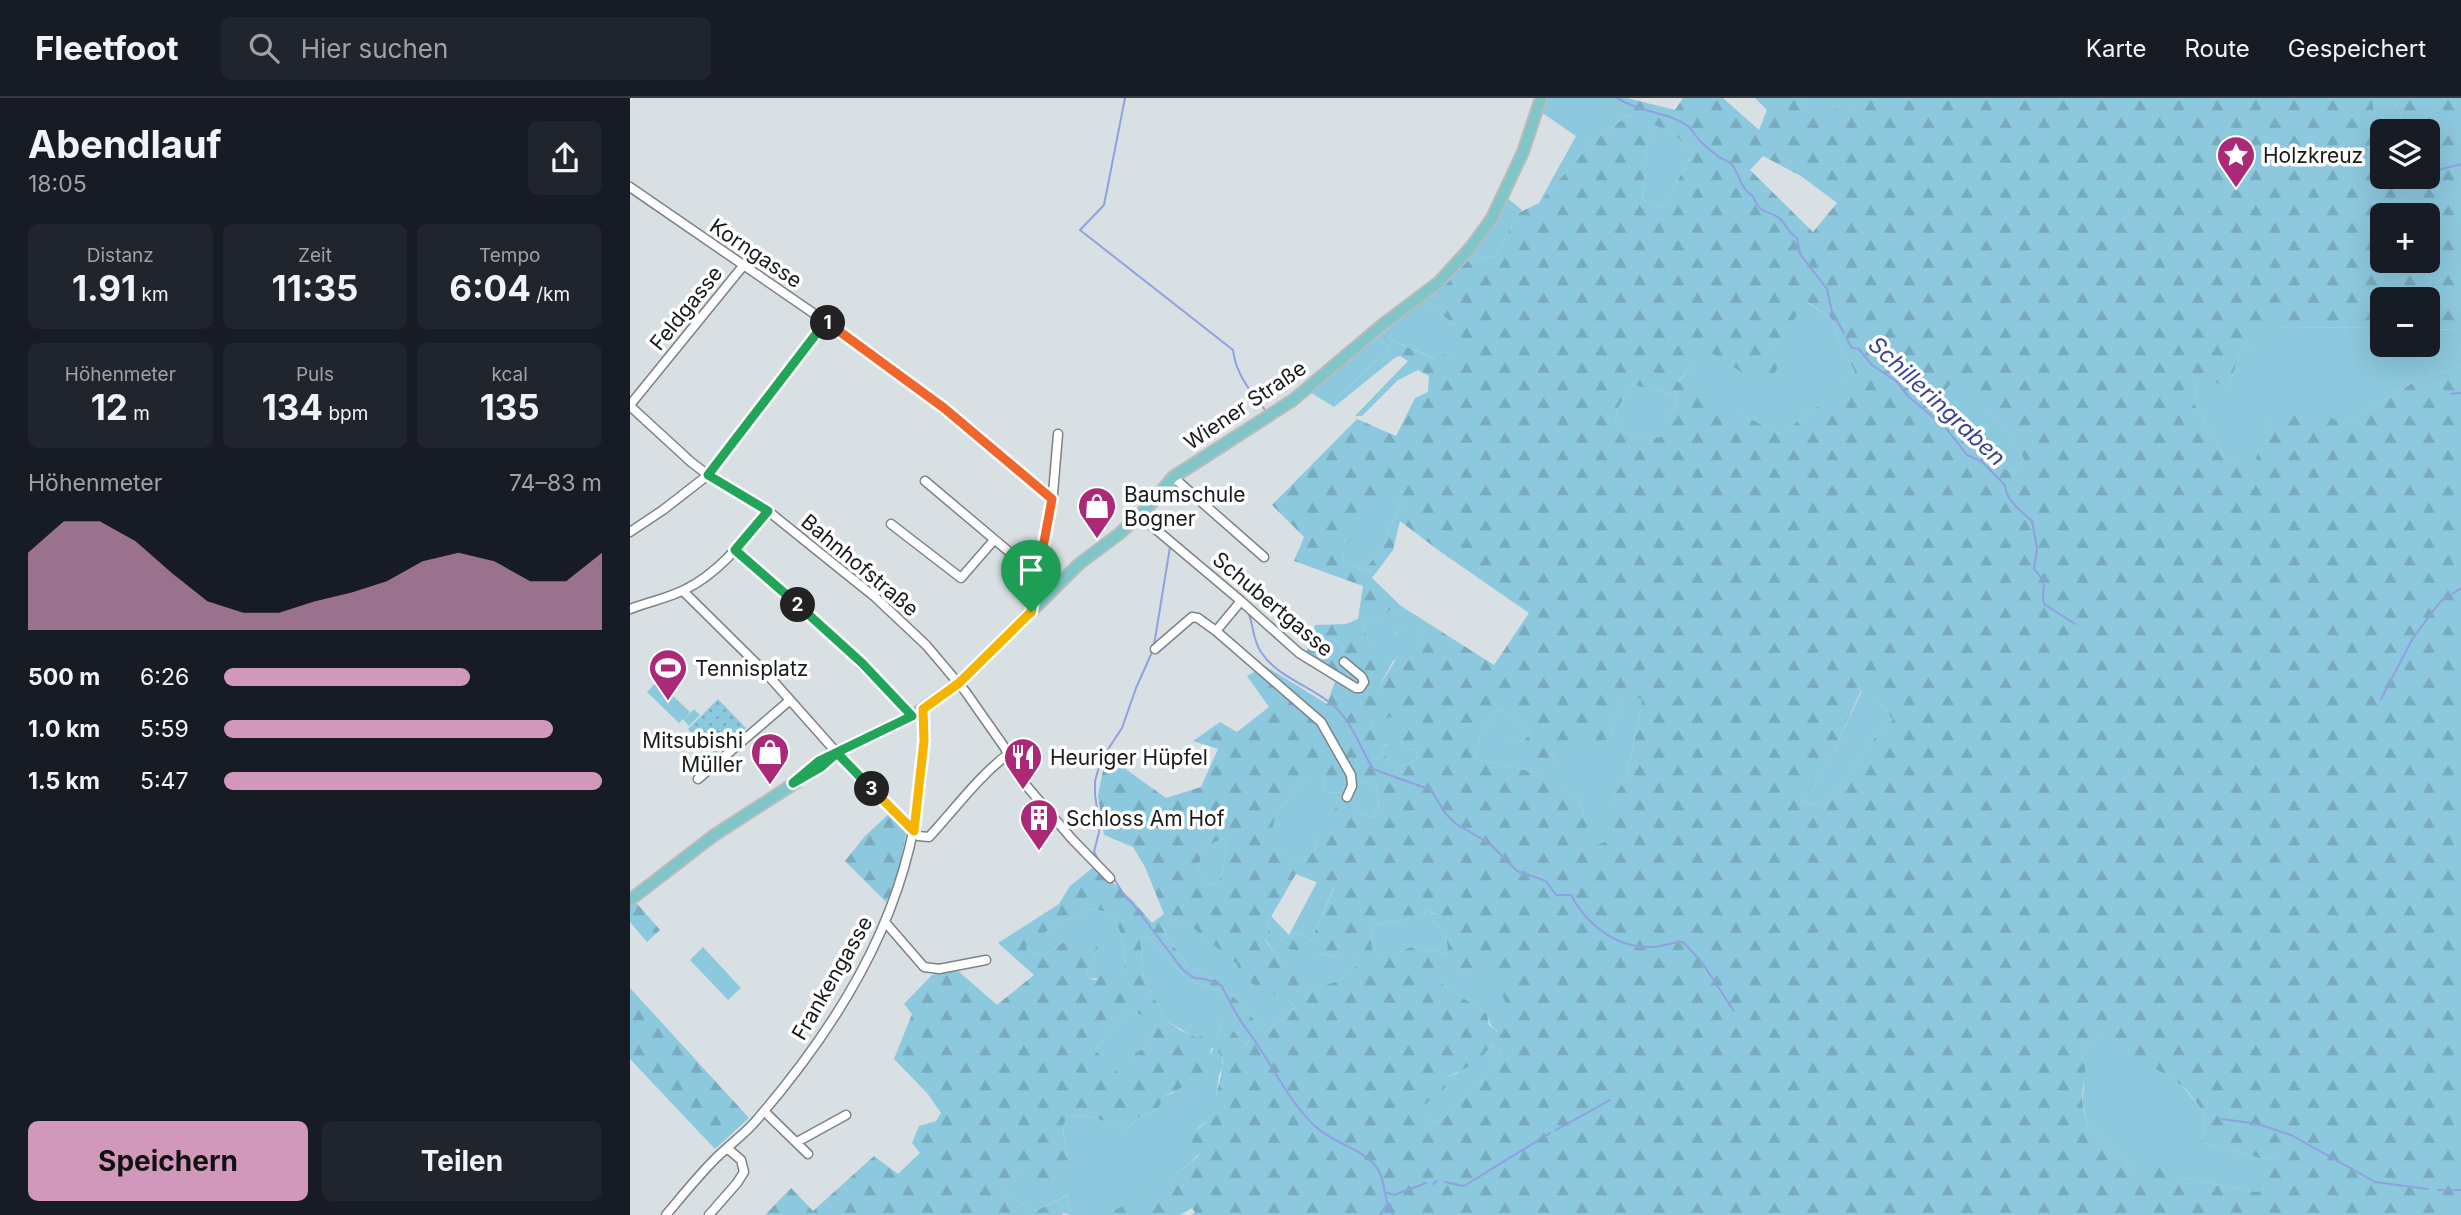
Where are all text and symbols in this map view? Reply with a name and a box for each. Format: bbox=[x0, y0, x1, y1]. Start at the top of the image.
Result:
search box bbox=[221, 17, 711, 80]
text: Fleetfoot bbox=[35, 28, 179, 68]
icon: search bbox=[245, 29, 283, 67]
text: Hier suchen bbox=[301, 33, 448, 64]
text: Karte bbox=[2086, 34, 2146, 63]
text: Route bbox=[2184, 34, 2250, 63]
text: Gespeichert bbox=[2288, 34, 2426, 63]
map controls bbox=[2370, 119, 2440, 357]
button: layers bbox=[2370, 119, 2440, 189]
text: Abendlauf bbox=[28, 121, 222, 167]
button: share bbox=[528, 121, 602, 195]
place icon: Holzkreuz bbox=[2215, 134, 2257, 189]
place label: Holzkreuz bbox=[2263, 143, 2363, 168]
text: 18:05 bbox=[28, 170, 87, 198]
button: + bbox=[2370, 203, 2440, 273]
street label: Korngasse bbox=[705, 213, 807, 293]
text: Distanz bbox=[87, 244, 154, 267]
text: Zeit bbox=[298, 244, 332, 267]
text: Tempo bbox=[479, 244, 540, 267]
street label: Feldgasse bbox=[645, 261, 727, 355]
text: 1.91 bbox=[72, 267, 136, 309]
text: 11:35 bbox=[272, 267, 358, 309]
text: 6:04 bbox=[449, 267, 531, 309]
text: km bbox=[136, 283, 169, 306]
text: /km bbox=[531, 283, 570, 306]
button: − bbox=[2370, 287, 2440, 357]
pin: 1 bbox=[810, 306, 846, 341]
text: 1 bbox=[823, 311, 832, 334]
water label: Schilleringraben bbox=[1863, 330, 2011, 472]
street label: Wiener Straße bbox=[1179, 355, 1311, 455]
text: Höhenmeter bbox=[65, 363, 176, 386]
text: Puls bbox=[296, 363, 334, 386]
text: kcal bbox=[492, 363, 528, 386]
text: 12 bbox=[91, 386, 128, 428]
text: 134 bbox=[262, 386, 323, 428]
text: 135 bbox=[480, 386, 540, 428]
text: m bbox=[128, 402, 150, 425]
text: bpm bbox=[323, 402, 368, 425]
text: Höhenmeter bbox=[28, 469, 162, 497]
text: 74–83 m bbox=[509, 469, 602, 497]
place label: Baumschule Bogner bbox=[1124, 482, 1246, 531]
shop icon: Baumschule Bogner bbox=[1076, 485, 1118, 540]
street label: Bahnhofstraße bbox=[796, 509, 924, 621]
pin bbox=[1001, 540, 1061, 612]
street label: Schubertgasse bbox=[1208, 546, 1338, 662]
icon: arrive bbox=[1012, 551, 1050, 589]
pin: 2 bbox=[780, 588, 816, 622]
text: 2 bbox=[792, 593, 803, 616]
sports icon: Tennisplatz bbox=[647, 647, 689, 702]
place label: Tennisplatz bbox=[695, 656, 808, 681]
text: 500 m bbox=[28, 663, 100, 691]
text: 6:26 bbox=[140, 663, 189, 691]
text: 1.0 km bbox=[28, 715, 100, 743]
text: 5:59 bbox=[140, 715, 189, 743]
place label: Mitsubishi Müller bbox=[642, 728, 743, 777]
shop icon: Mitsubishi Müller bbox=[749, 731, 791, 786]
restaurant icon: Heuriger Hüpfel bbox=[1002, 736, 1044, 791]
place label: Heuriger Hüpfel bbox=[1050, 745, 1208, 770]
text: 1.5 km bbox=[28, 767, 100, 795]
text: 5:47 bbox=[140, 767, 188, 795]
pin: 3 bbox=[854, 772, 890, 806]
text: 3 bbox=[865, 777, 878, 800]
building icon: Schloss Am Hof bbox=[1018, 797, 1060, 852]
place label: Schloss Am Hof bbox=[1066, 806, 1225, 831]
street label: Frankengasse bbox=[787, 912, 877, 1044]
button: Speichern bbox=[28, 1121, 308, 1201]
button: Teilen bbox=[322, 1121, 602, 1201]

